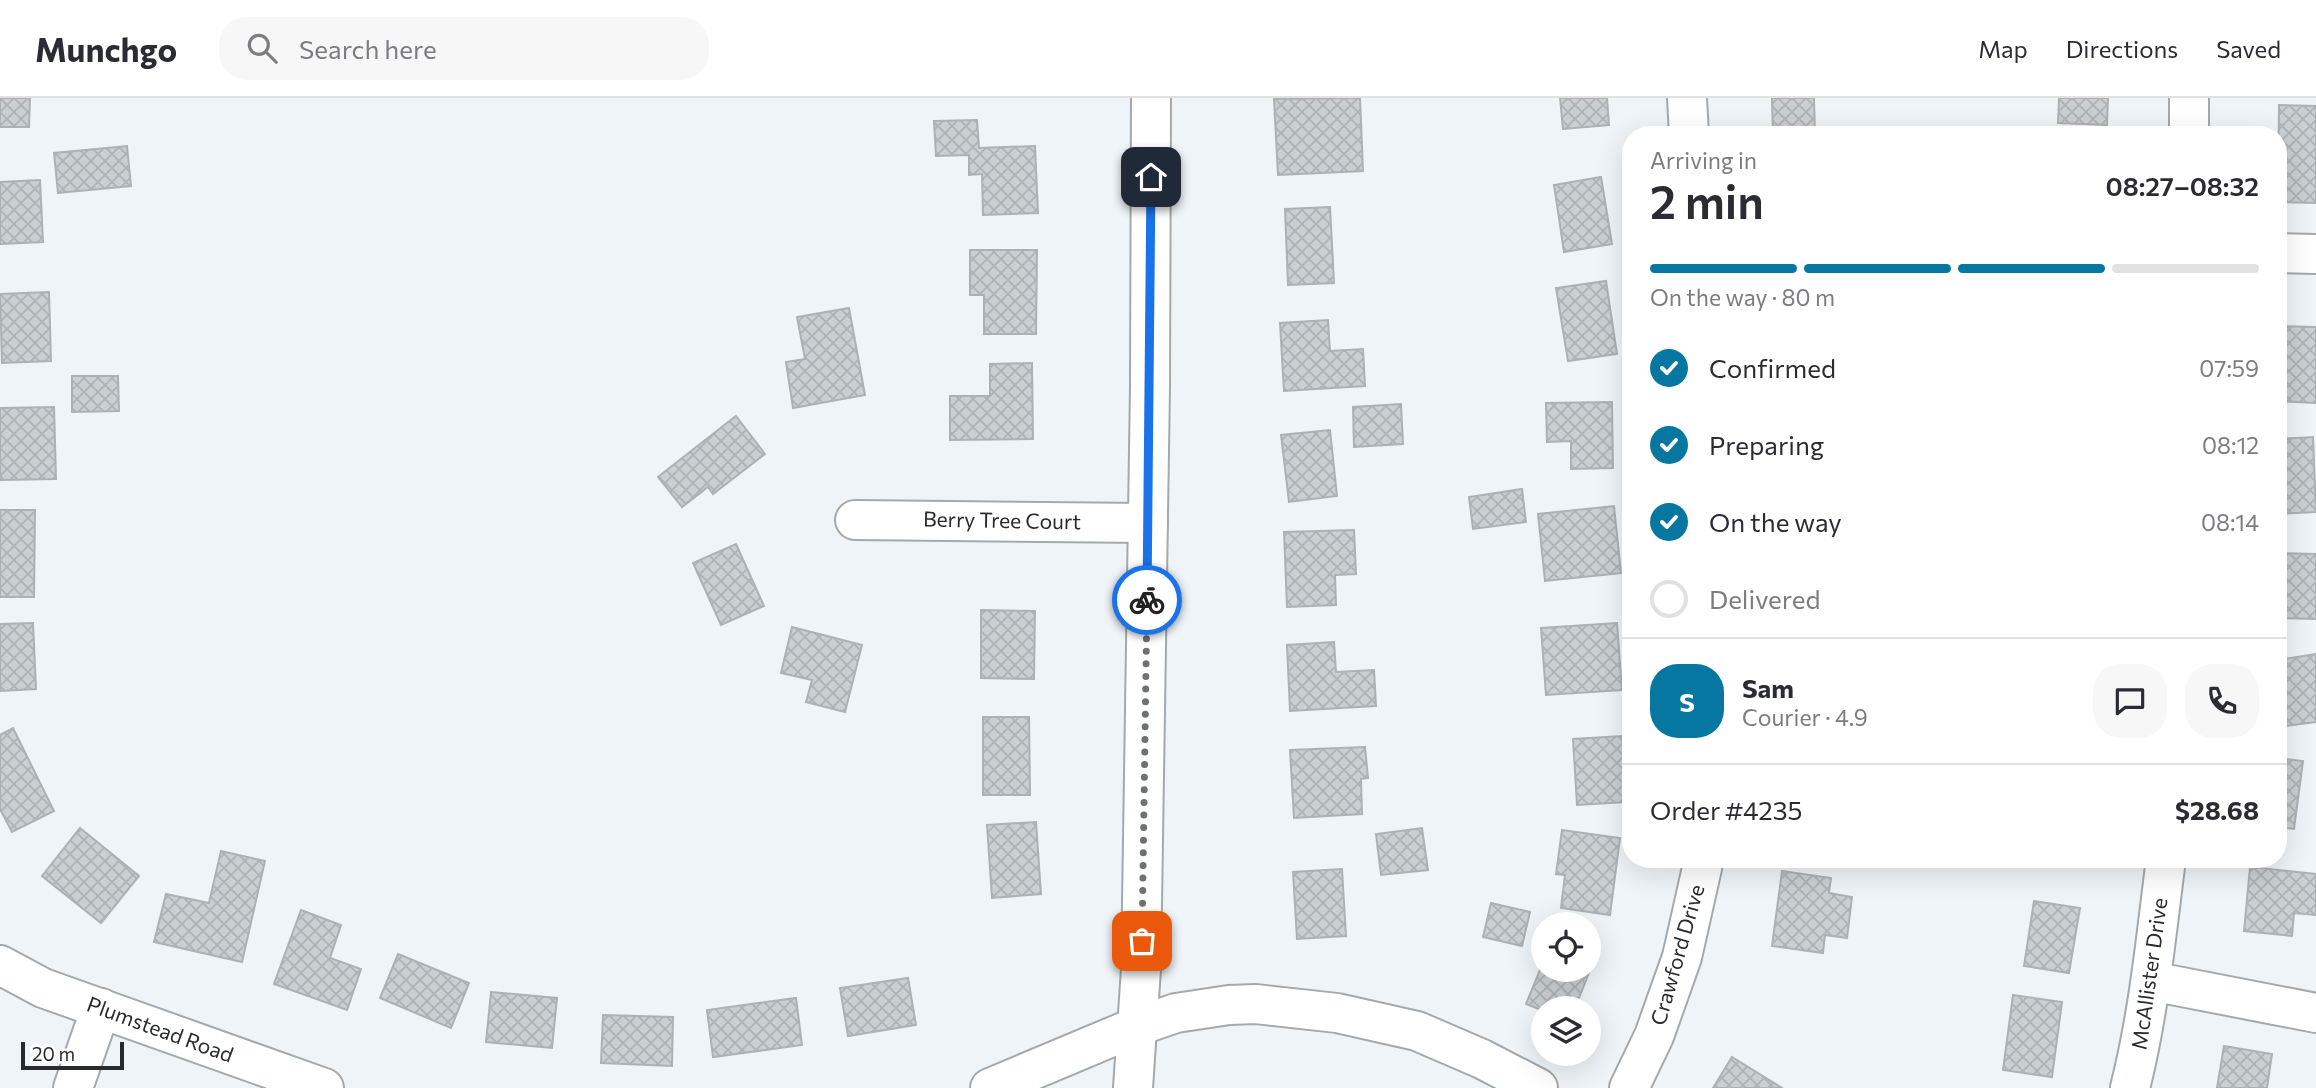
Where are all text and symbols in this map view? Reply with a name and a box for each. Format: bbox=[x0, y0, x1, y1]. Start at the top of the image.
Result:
search box bbox=[219, 17, 709, 80]
text: Munchgo bbox=[35, 28, 177, 69]
icon: search bbox=[243, 29, 281, 67]
text: Search here bbox=[299, 33, 437, 64]
text: Map bbox=[1978, 34, 2028, 63]
text: Directions bbox=[2066, 34, 2178, 63]
text: Saved bbox=[2216, 34, 2281, 63]
text: Arriving in bbox=[1650, 146, 1757, 174]
pin bbox=[1121, 147, 1181, 207]
icon: home bbox=[1132, 158, 1170, 196]
text: 08:27–08:32 bbox=[2105, 170, 2259, 201]
text: 2 min bbox=[1650, 172, 1764, 228]
text: On the way · 80 m bbox=[1650, 283, 1835, 311]
icon: check bbox=[1650, 349, 1688, 387]
text: Confirmed bbox=[1709, 352, 1836, 383]
text: 07:59 bbox=[2199, 354, 2259, 382]
icon: check bbox=[1650, 426, 1688, 464]
text: Preparing bbox=[1709, 429, 1824, 460]
text: 08:12 bbox=[2202, 431, 2259, 459]
icon: check bbox=[1650, 503, 1688, 541]
street label: Berry Tree Court bbox=[923, 506, 1081, 533]
text: On the way bbox=[1709, 506, 1842, 537]
text: 08:14 bbox=[2201, 508, 2259, 536]
courier bbox=[1112, 565, 1182, 635]
icon: bike bbox=[1128, 581, 1166, 619]
text: Delivered bbox=[1709, 583, 1820, 614]
button: chat bbox=[2093, 664, 2167, 738]
button: phone bbox=[2185, 664, 2259, 738]
text: Sam bbox=[1742, 672, 1794, 703]
text: S bbox=[1679, 686, 1695, 717]
text: Courier · 4.9 bbox=[1742, 703, 1868, 731]
text: Order #4235 bbox=[1650, 794, 1802, 825]
text: $28.68 bbox=[2175, 794, 2259, 825]
street label: Crawford Drive bbox=[1645, 881, 1709, 1028]
street label: McAllister Drive bbox=[2125, 896, 2172, 1051]
pin bbox=[1112, 911, 1172, 971]
map controls bbox=[1531, 912, 1601, 1066]
button: locate bbox=[1531, 912, 1601, 982]
icon: bag bbox=[1123, 922, 1161, 960]
street label: Plumstead Road bbox=[84, 991, 237, 1067]
button: layers bbox=[1531, 996, 1601, 1066]
scale bar bbox=[21, 1039, 124, 1071]
text: 20 m bbox=[32, 1042, 75, 1065]

